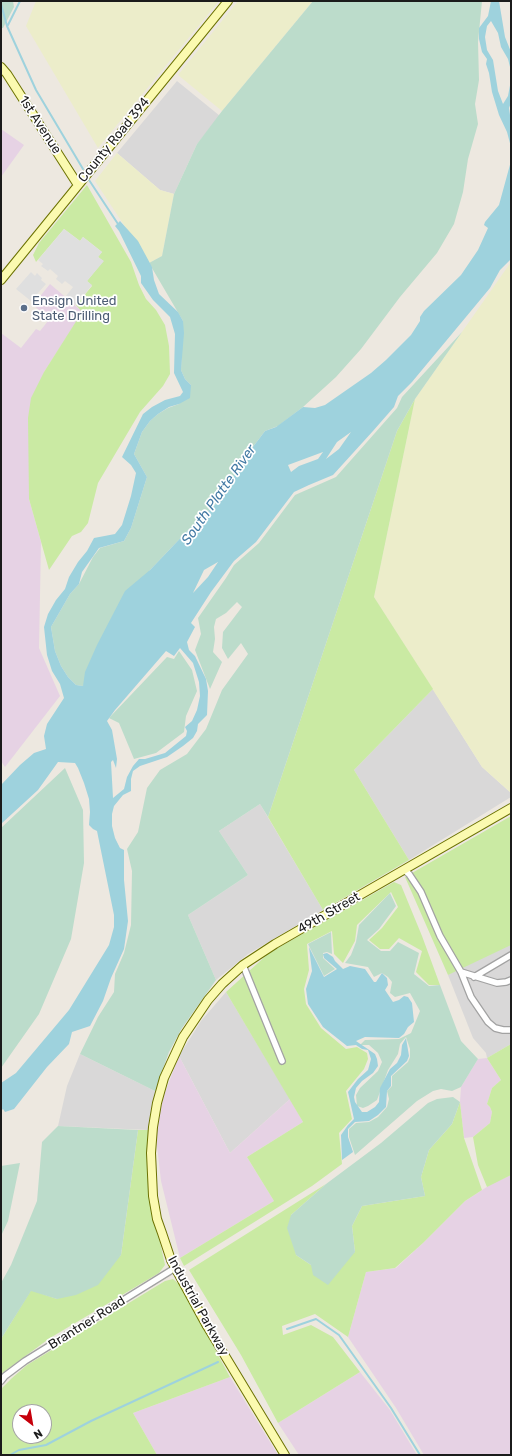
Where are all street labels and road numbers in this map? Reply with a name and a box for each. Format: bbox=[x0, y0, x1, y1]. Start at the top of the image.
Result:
street label: 1st Avenue bbox=[15, 93, 65, 157]
street label: County Road 394 bbox=[75, 94, 153, 186]
street label: 49th Street bbox=[295, 889, 363, 937]
street label: Industrial Parkway bbox=[164, 1253, 232, 1359]
street label: Brantner Road bbox=[46, 1293, 128, 1353]

